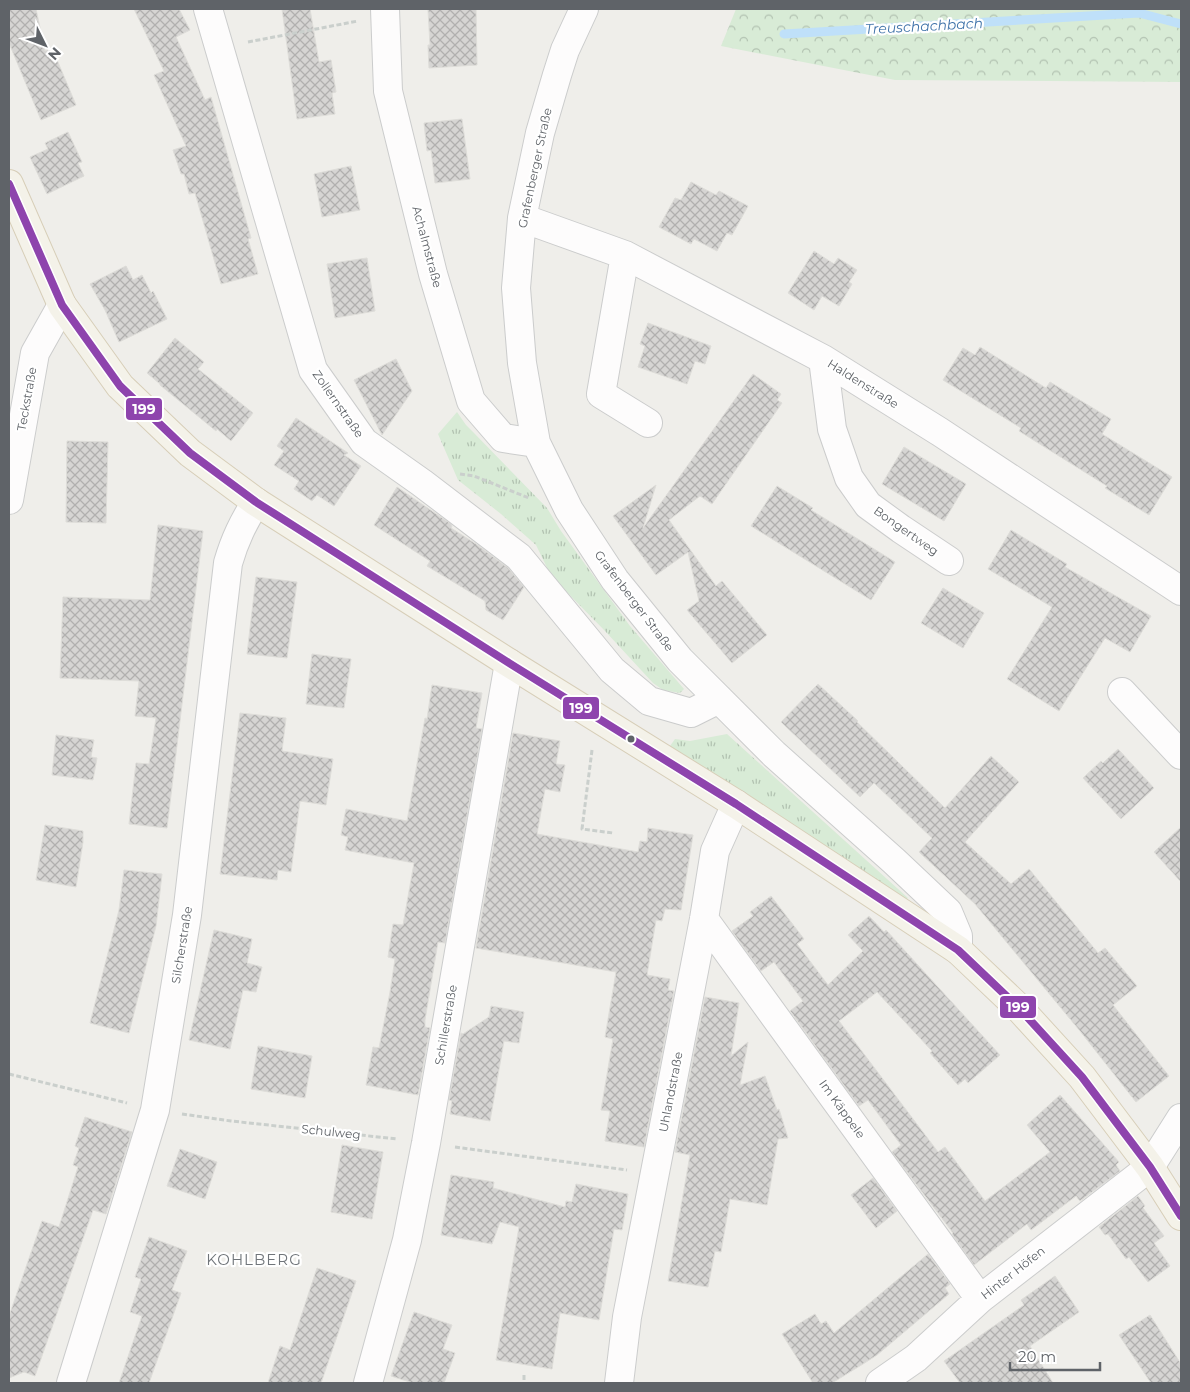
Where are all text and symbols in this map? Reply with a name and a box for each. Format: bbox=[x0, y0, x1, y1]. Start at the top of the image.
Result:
water label: Treuschachbach bbox=[865, 14, 983, 38]
north arrow bbox=[20, 20, 70, 70]
text: N bbox=[44, 43, 65, 64]
street label: Grafenberger Straße bbox=[514, 106, 555, 229]
street label: Achalmstraße bbox=[409, 204, 446, 289]
street label: Haldenstraße bbox=[825, 356, 902, 411]
street label: Teckstraße bbox=[14, 366, 39, 432]
street label: Zollernstraße bbox=[310, 367, 367, 440]
line badge: 199 bbox=[125, 397, 163, 421]
text: 199 bbox=[132, 400, 156, 418]
street label: Bongertweg bbox=[871, 503, 942, 558]
street label: Grafenberger Straße bbox=[592, 547, 677, 654]
line badge: 199 bbox=[562, 696, 600, 720]
text: 199 bbox=[569, 699, 593, 717]
unlabelled marker bbox=[626, 734, 636, 744]
street label: Silcherstraße bbox=[168, 905, 195, 985]
street label: Schillerstraße bbox=[431, 984, 460, 1066]
line badge: 199 bbox=[999, 995, 1037, 1019]
text: 199 bbox=[1006, 998, 1030, 1016]
street label: Uhlandstraße bbox=[655, 1050, 686, 1133]
street label: Im Käppele bbox=[816, 1076, 869, 1141]
street label: Schulweg bbox=[301, 1121, 361, 1142]
street label: Hinter Höfen bbox=[978, 1243, 1048, 1302]
district label: KOHLBERG bbox=[206, 1250, 302, 1269]
scale bar bbox=[1010, 1340, 1100, 1372]
text: 20 m bbox=[1018, 1347, 1056, 1366]

